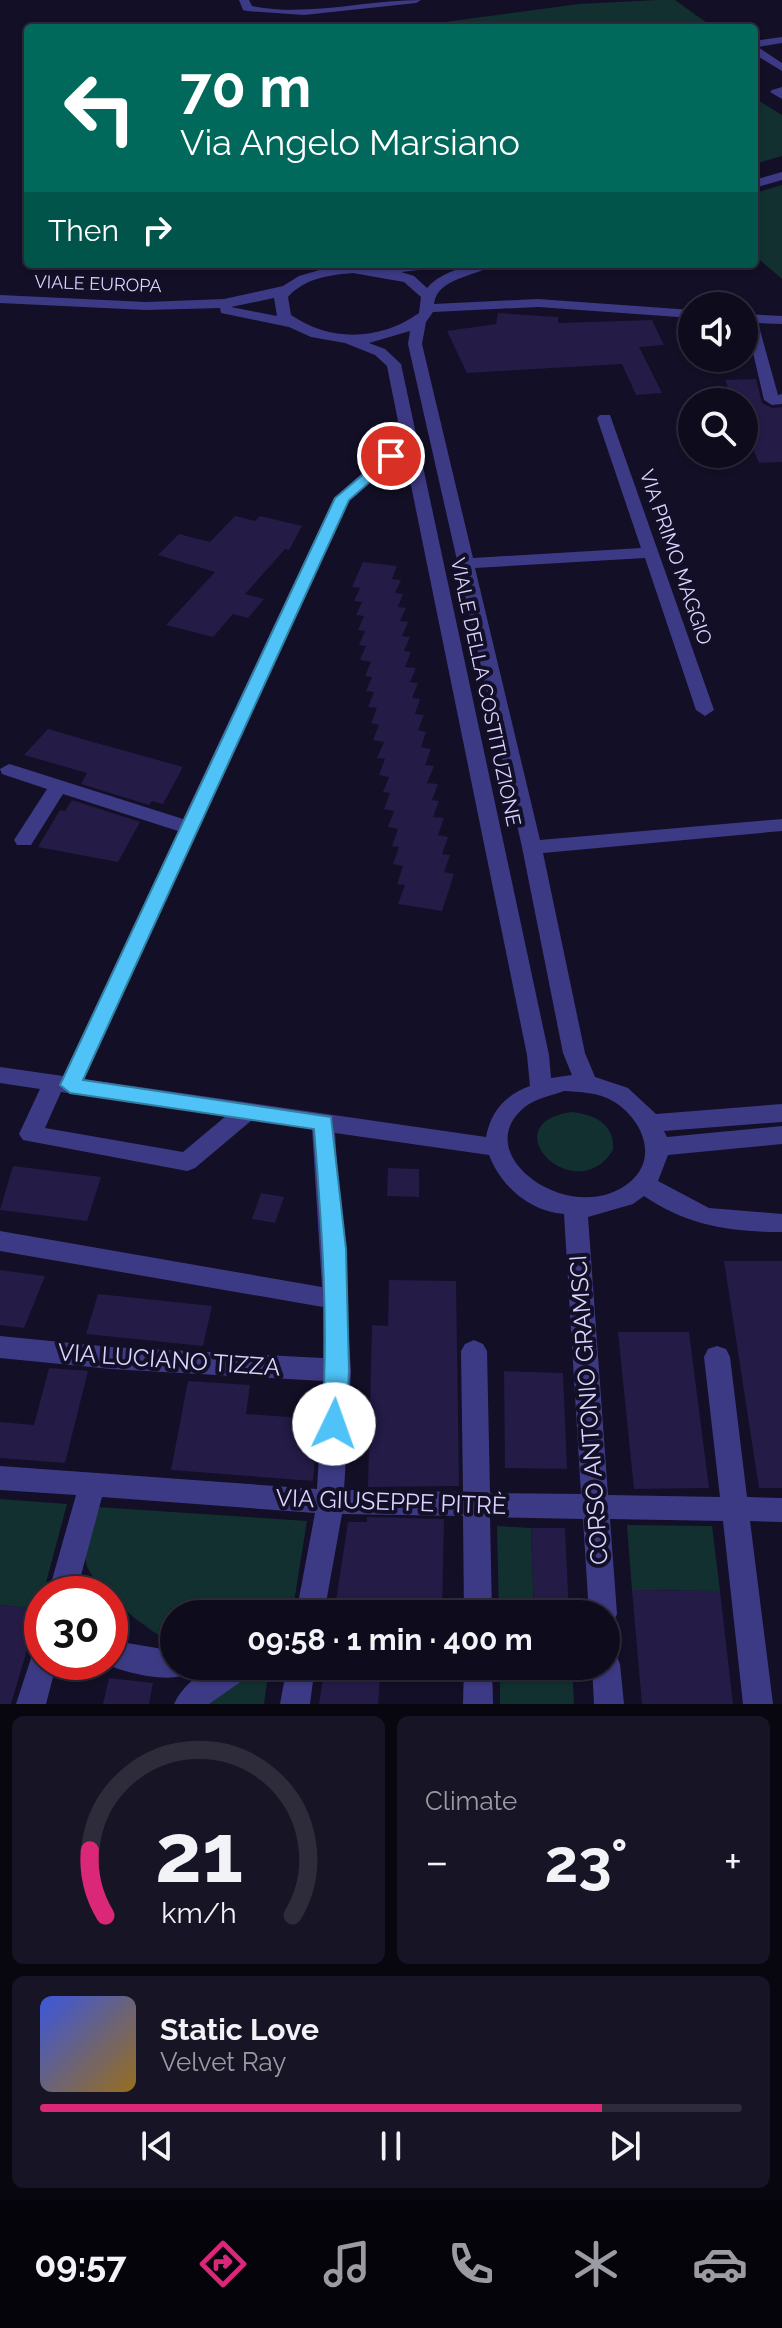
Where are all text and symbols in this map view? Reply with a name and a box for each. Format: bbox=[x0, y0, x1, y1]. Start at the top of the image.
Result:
text: 70 m bbox=[180, 54, 311, 120]
icon: left bbox=[48, 56, 152, 160]
text: Via Angelo Marsiano bbox=[180, 121, 520, 163]
icon: right bbox=[135, 208, 179, 252]
text: Then bbox=[48, 213, 119, 248]
street label: VIALE EUROPA bbox=[34, 271, 162, 296]
map controls bbox=[678, 292, 758, 468]
button: sound bbox=[678, 292, 758, 372]
button: search bbox=[678, 388, 758, 468]
pin bbox=[357, 422, 425, 490]
icon: arrive bbox=[369, 434, 413, 478]
street label: VIA PRIMO MAGGIO bbox=[635, 466, 717, 648]
street label: VIALE DELLA COSTITUZIONE bbox=[446, 555, 526, 829]
street label: CORSO ANTONIO GRAMSCI bbox=[563, 1254, 614, 1566]
street label: VIA LUCIANO TIZZA bbox=[57, 1337, 281, 1382]
position arrow bbox=[292, 1382, 376, 1466]
street label: VIA GIUSEPPE PITRÈ bbox=[275, 1483, 507, 1520]
speed limit sign: 30 bbox=[24, 1576, 128, 1680]
text: 09:58 · 1 min · 400 m bbox=[247, 1622, 533, 1657]
text: Climate bbox=[425, 1786, 517, 1816]
text: 21 bbox=[154, 1804, 243, 1901]
text: 23° bbox=[544, 1826, 628, 1896]
text: − bbox=[425, 1836, 449, 1887]
text: + bbox=[724, 1836, 742, 1887]
text: km/h bbox=[161, 1896, 236, 1930]
text: Static Love bbox=[160, 2012, 319, 2047]
text: Velvet Ray bbox=[160, 2047, 286, 2077]
icon: previous bbox=[135, 2124, 179, 2168]
icon: pause bbox=[369, 2124, 413, 2168]
icon: next bbox=[603, 2124, 647, 2168]
icon: directions bbox=[195, 2236, 251, 2292]
icon: music bbox=[319, 2236, 375, 2292]
icon: phone bbox=[443, 2236, 499, 2292]
icon: climate bbox=[568, 2236, 624, 2292]
icon: car bbox=[692, 2236, 748, 2292]
text: 09:57 bbox=[34, 2243, 126, 2285]

